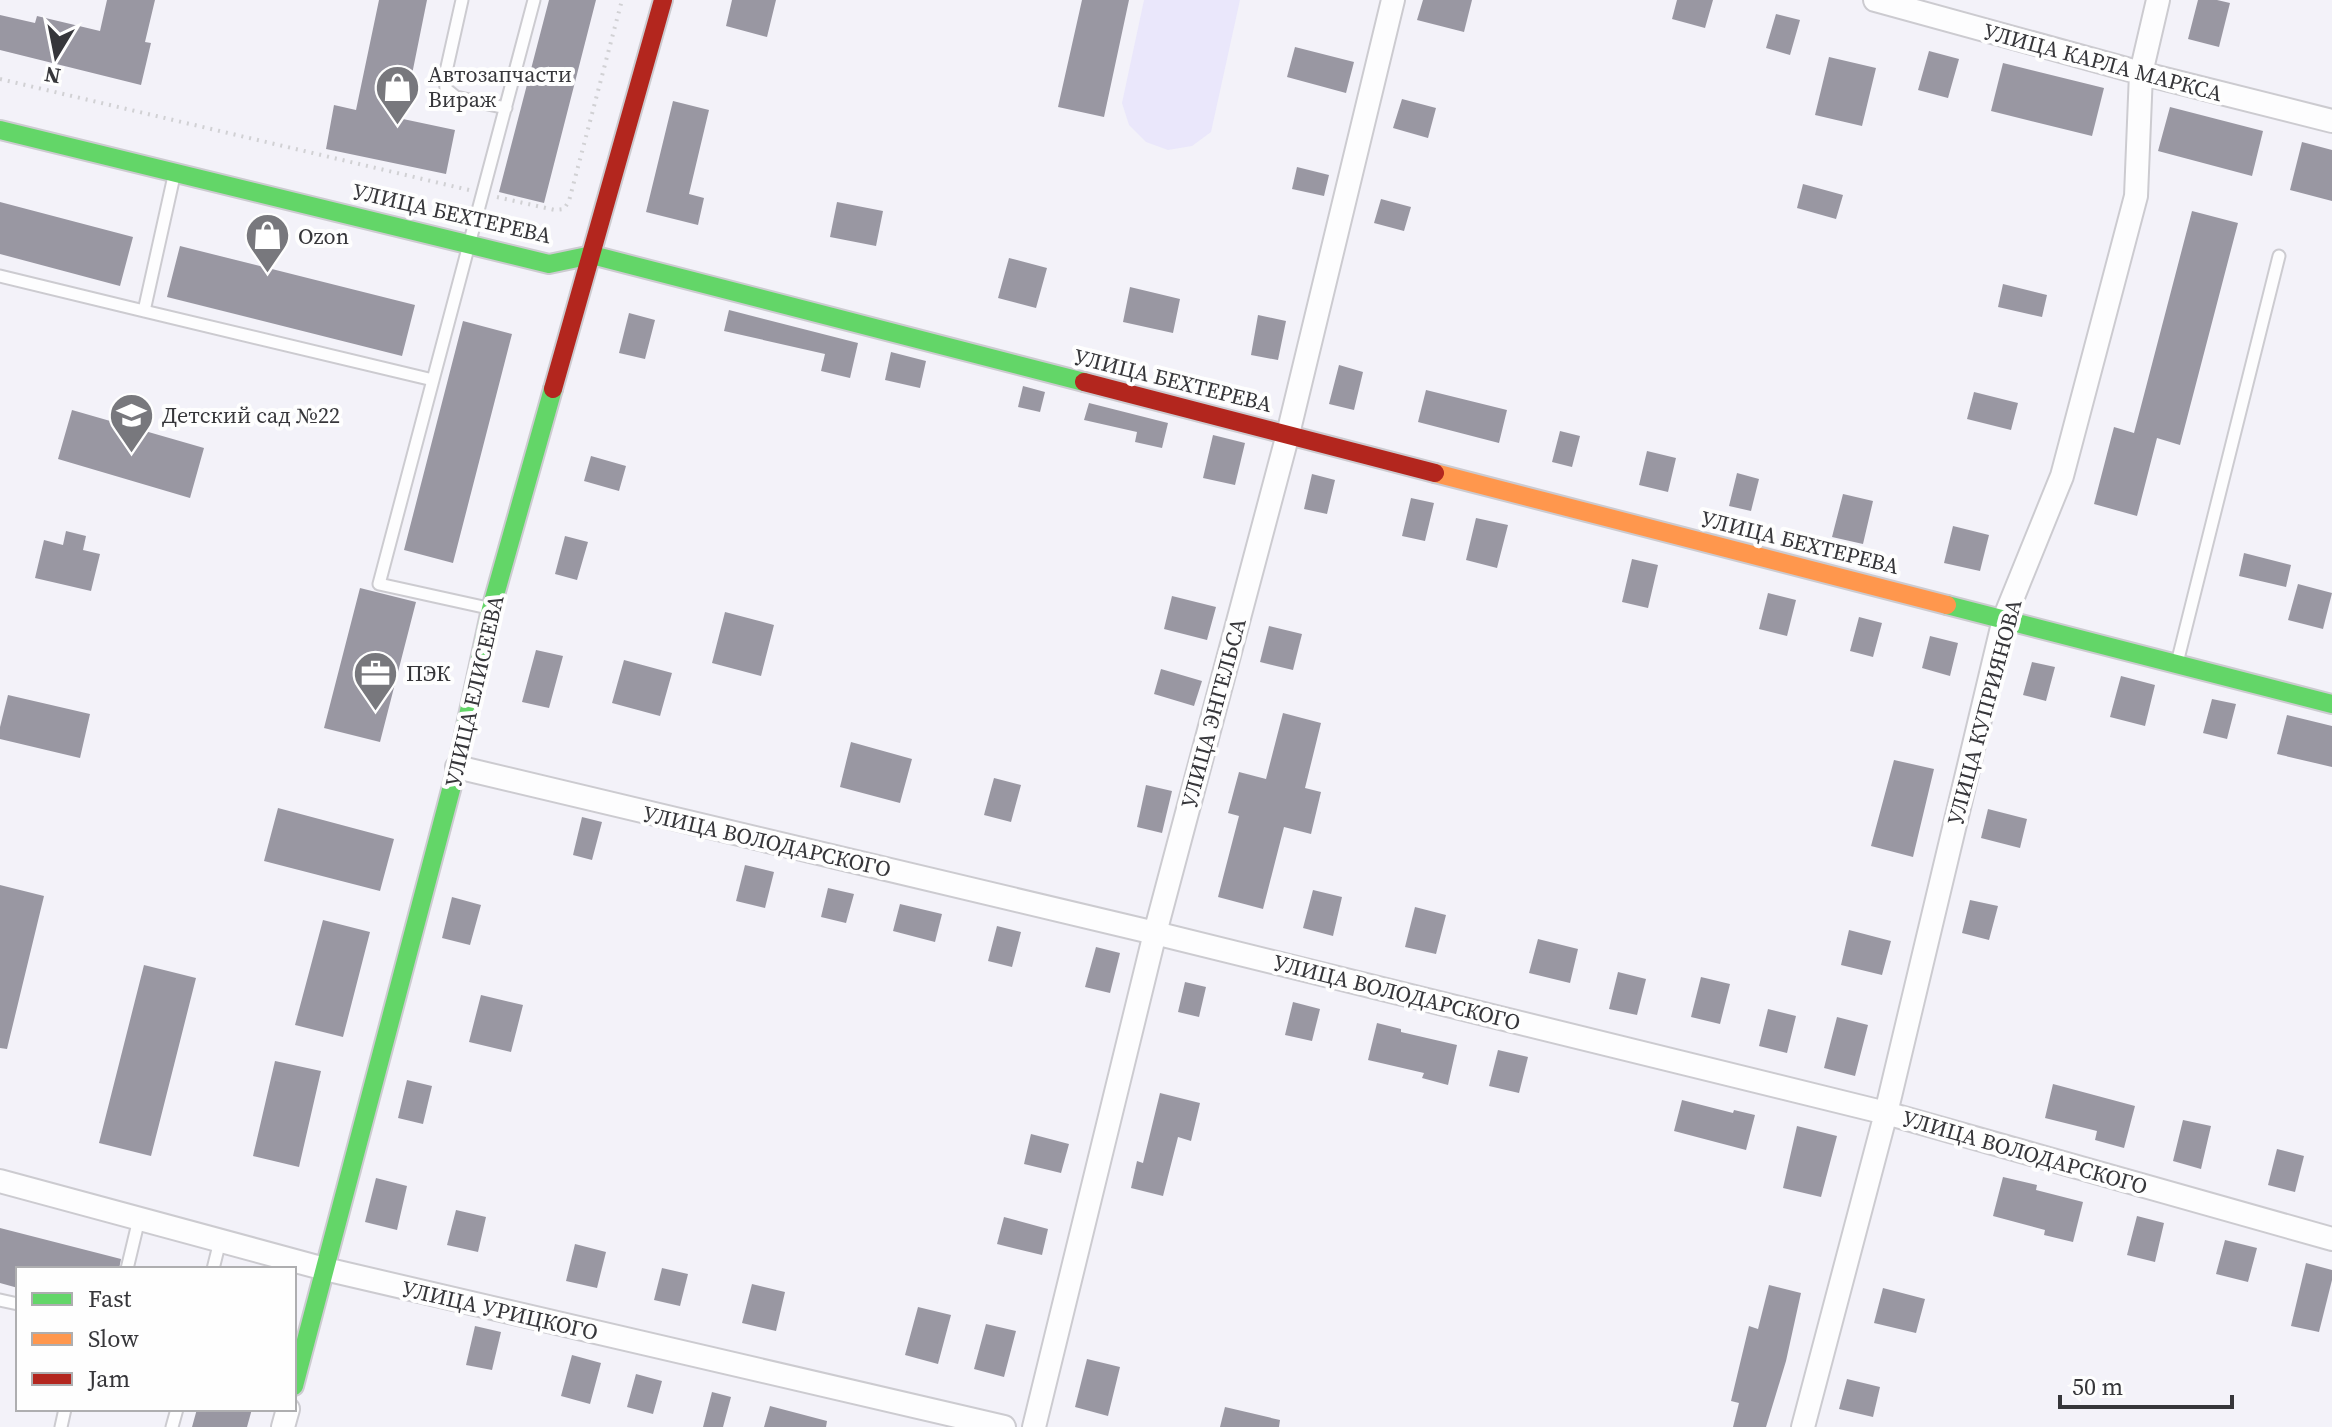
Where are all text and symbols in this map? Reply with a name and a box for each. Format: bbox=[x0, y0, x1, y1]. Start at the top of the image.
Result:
north arrow bbox=[16, 16, 96, 96]
street label: УЛИЦА КАРЛА МАРКСА bbox=[1980, 16, 2226, 108]
place label: Автозапчасти Вираж bbox=[428, 59, 572, 114]
text: N bbox=[42, 60, 63, 92]
shop icon: Автозапчасти Вираж bbox=[373, 63, 421, 126]
street label: УЛИЦА БЕХТЕРЕВА bbox=[350, 176, 555, 251]
shop icon: Ozon bbox=[243, 212, 291, 275]
place label: Ozon bbox=[298, 221, 349, 251]
street label: УЛИЦА БЕХТЕРЕВА bbox=[1071, 341, 1276, 419]
school or university icon: Детский сад №22 bbox=[107, 391, 155, 454]
place label: Детский сад №22 bbox=[162, 400, 340, 430]
street label: УЛИЦА БЕХТЕРЕВА bbox=[1698, 503, 1903, 581]
street label: УЛИЦА ЕЛИСЕЕВА bbox=[437, 592, 511, 790]
street label: УЛИЦА КУПРИЯНОВА bbox=[1939, 595, 2029, 828]
street label: УЛИЦА ЭНГЕЛЬСА bbox=[1173, 614, 1253, 811]
office icon: ПЭК bbox=[351, 649, 399, 712]
place label: ПЭК bbox=[406, 658, 451, 688]
street label: УЛИЦА ВОЛОДАРСКОГО bbox=[640, 798, 894, 884]
street label: УЛИЦА ВОЛОДАРСКОГО bbox=[1270, 947, 1524, 1037]
street label: УЛИЦА ВОЛОДАРСКОГО bbox=[1899, 1103, 2151, 1201]
legend bbox=[16, 1267, 296, 1411]
street label: УЛИЦА УРИЦКОГО bbox=[399, 1273, 601, 1347]
text: Fast bbox=[88, 1282, 132, 1315]
text: Slow bbox=[88, 1322, 139, 1355]
scale bar bbox=[2060, 1359, 2232, 1409]
text: Jam bbox=[87, 1362, 130, 1395]
text: 50 m bbox=[2072, 1370, 2123, 1403]

